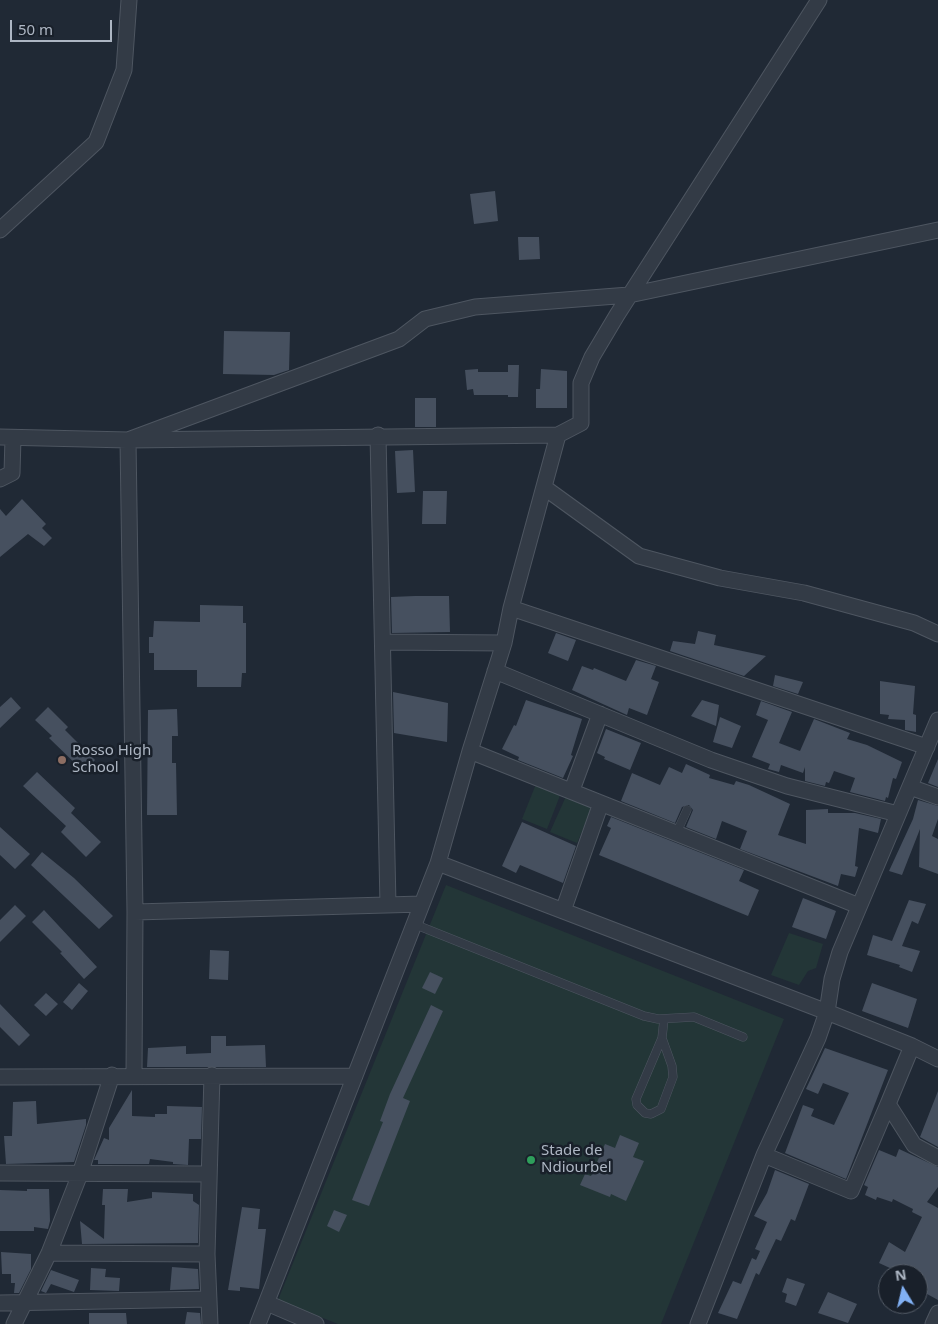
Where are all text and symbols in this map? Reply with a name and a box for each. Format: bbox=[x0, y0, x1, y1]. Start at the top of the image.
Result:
scale bar bbox=[12, 10, 115, 42]
text: 50 m bbox=[18, 19, 53, 39]
place label: Rosso High School bbox=[72, 742, 151, 777]
marker: Rosso High School bbox=[56, 754, 68, 766]
place label: Stade de Ndiourbel bbox=[541, 1142, 612, 1177]
marker: Stade de Ndiourbel bbox=[525, 1154, 537, 1166]
north arrow bbox=[878, 1264, 928, 1314]
text: N bbox=[894, 1264, 908, 1285]

